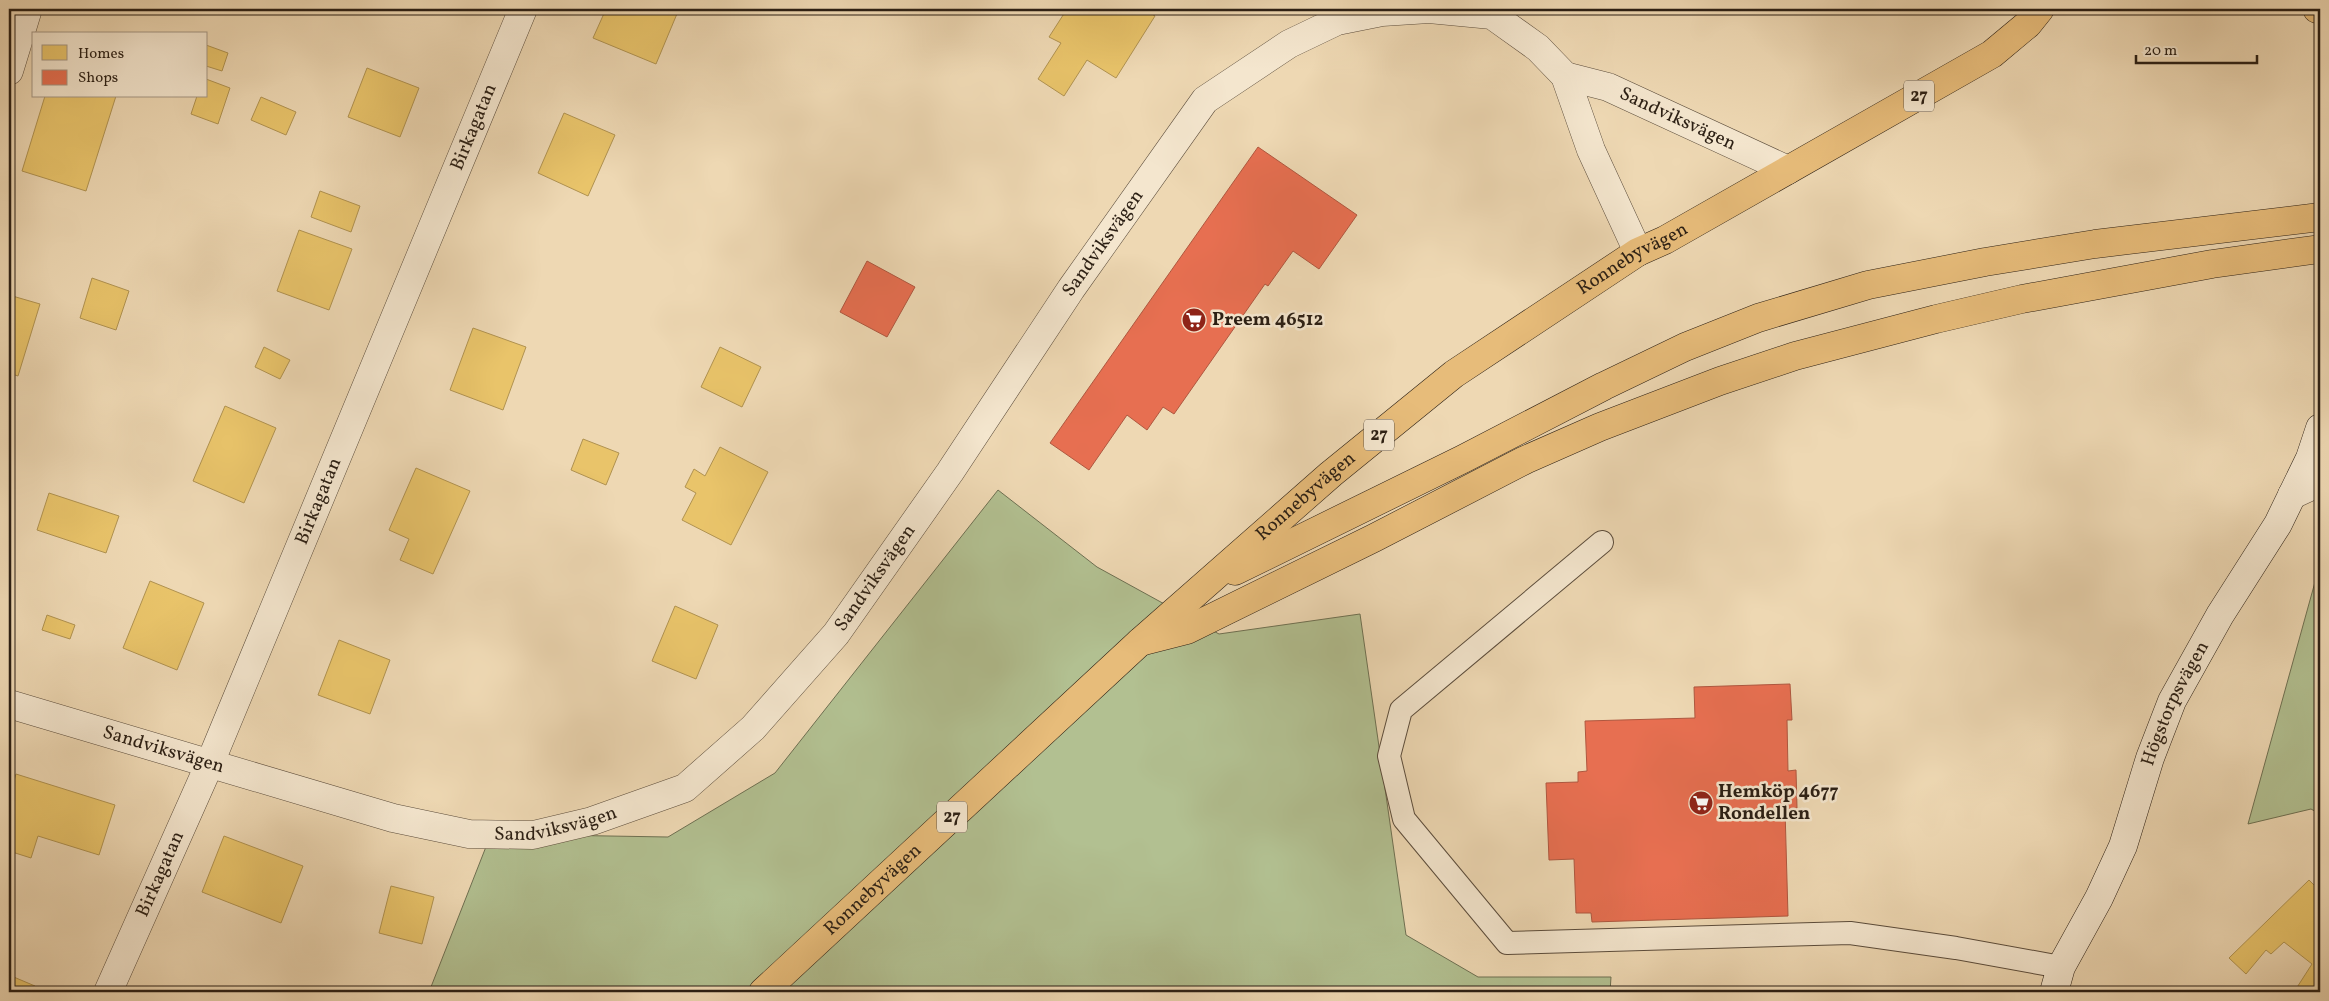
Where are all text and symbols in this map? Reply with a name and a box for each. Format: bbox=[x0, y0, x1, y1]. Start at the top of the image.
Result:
legend bbox=[32, 32, 208, 98]
scale bar bbox=[2136, 32, 2258, 64]
text: 20 m bbox=[2144, 41, 2177, 62]
text: Homes bbox=[78, 44, 124, 65]
text: Shops bbox=[78, 68, 118, 89]
street label: Birkagatan bbox=[444, 80, 503, 175]
road number: 27 bbox=[1904, 80, 1934, 112]
street label: Sandviksvägen bbox=[1615, 81, 1740, 157]
street label: Sandviksvägen bbox=[1056, 185, 1150, 302]
street label: Ronnebyvägen bbox=[1572, 217, 1693, 302]
supermarket icon: Preem 46512 bbox=[1181, 307, 1207, 333]
place label: Preem 46512 bbox=[1212, 307, 1323, 333]
road number: 27 bbox=[1364, 420, 1394, 450]
street label: Ronnebyvägen bbox=[1250, 446, 1361, 547]
street label: Birkagatan bbox=[289, 454, 348, 549]
street label: Sandviksvägen bbox=[829, 519, 922, 637]
street label: Högstorpsvägen bbox=[2135, 637, 2216, 769]
street label: Sandviksvägen bbox=[99, 719, 227, 780]
place label: Hemköp 4677 Rondellen bbox=[1718, 779, 1839, 827]
supermarket icon: Hemköp 4677 Rondellen bbox=[1688, 790, 1714, 816]
street label: Sandviksvägen bbox=[494, 800, 621, 848]
road number: 27 bbox=[937, 802, 967, 832]
street label: Birkagatan bbox=[130, 827, 191, 921]
street label: Ronnebyvägen bbox=[818, 838, 927, 942]

